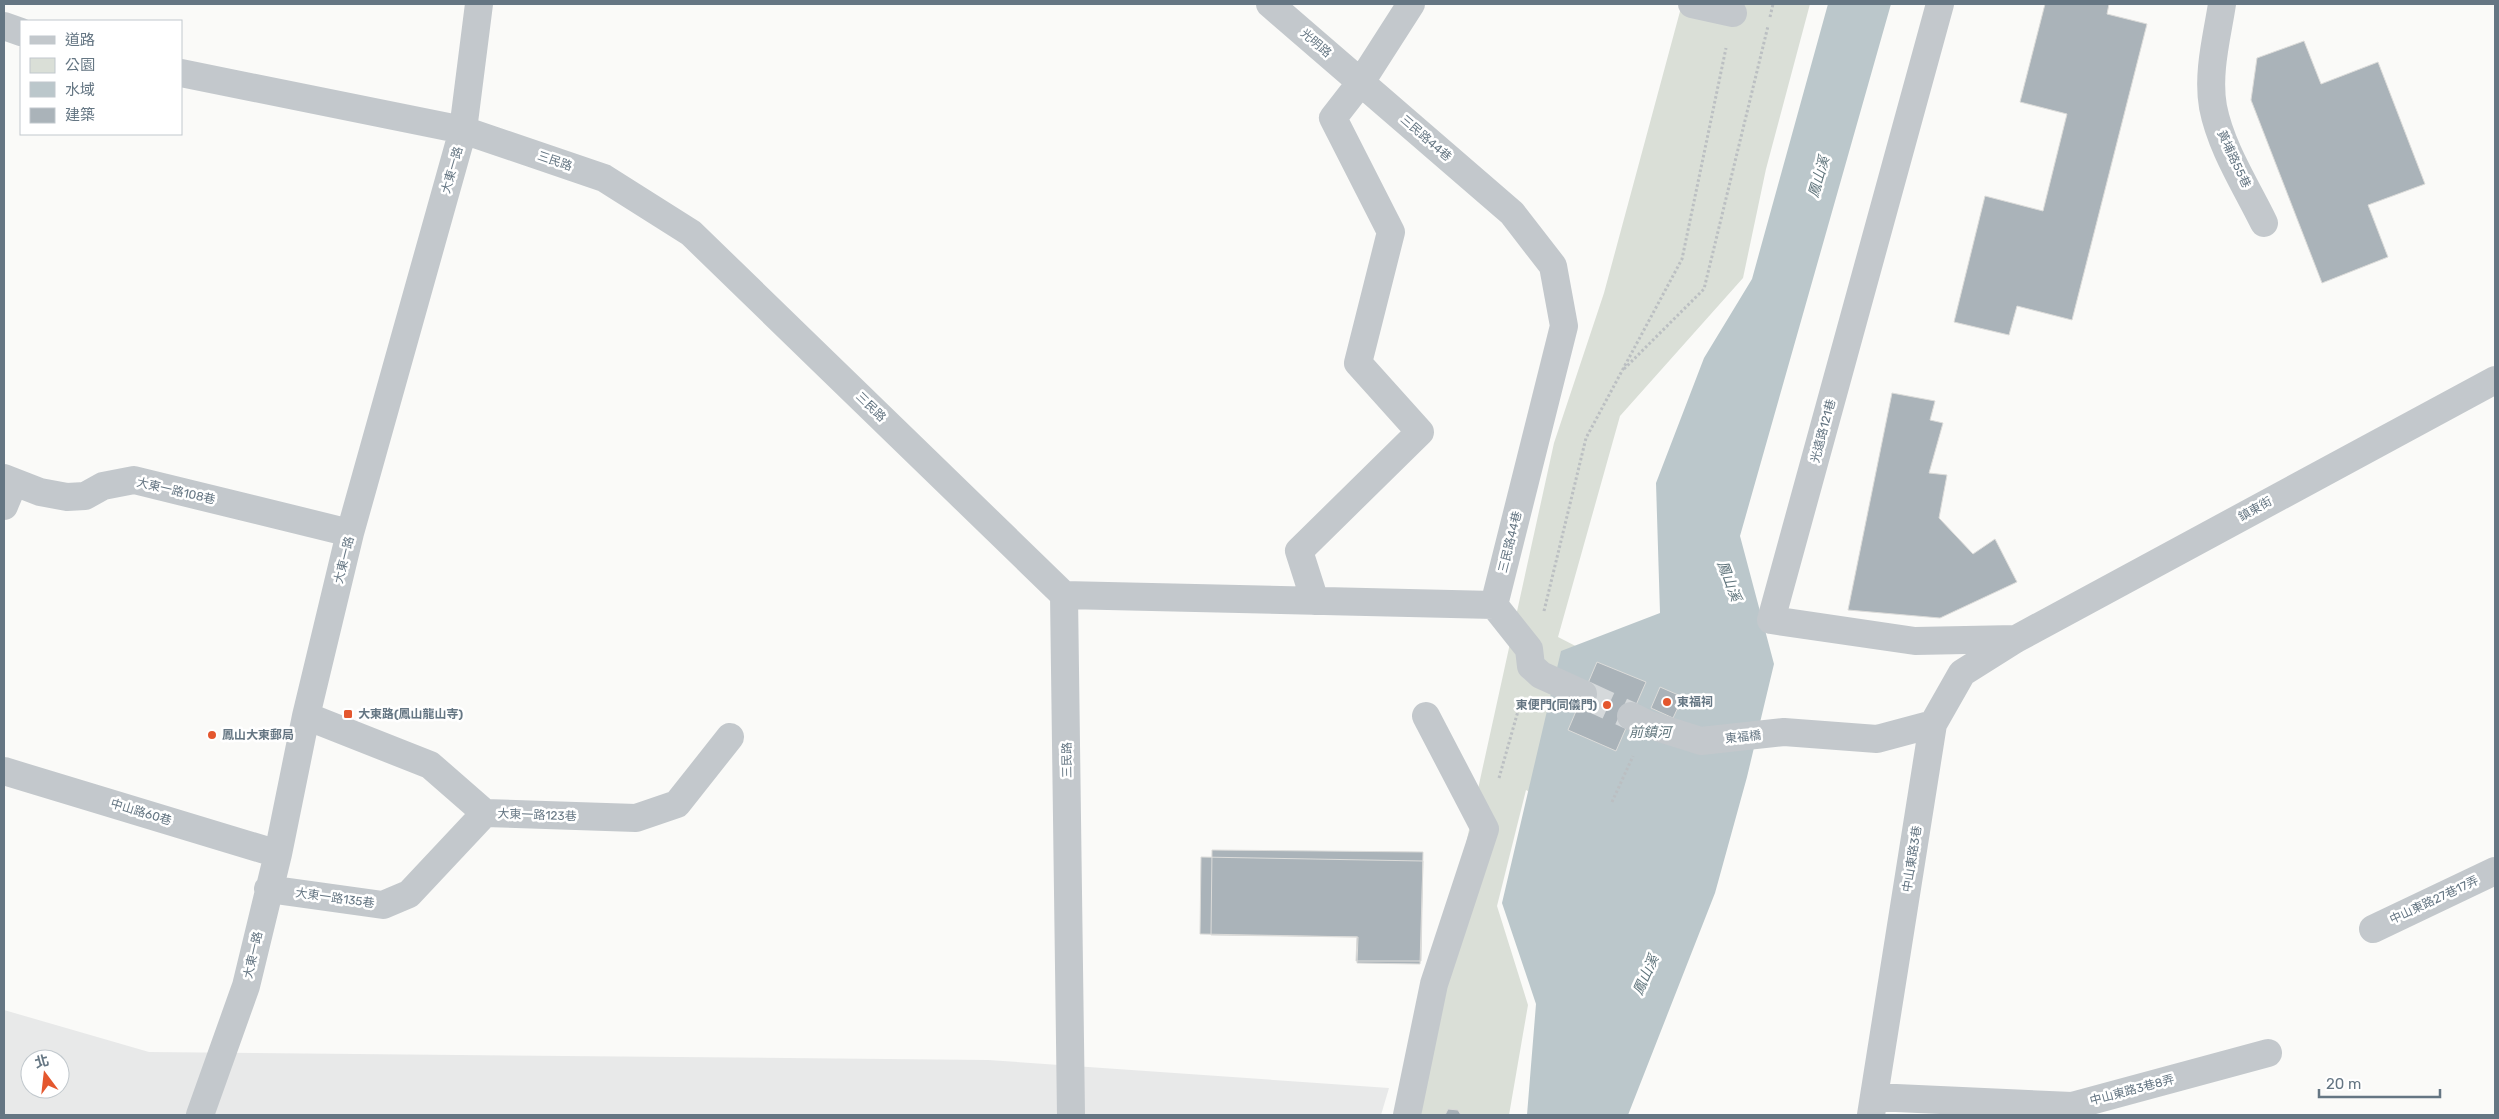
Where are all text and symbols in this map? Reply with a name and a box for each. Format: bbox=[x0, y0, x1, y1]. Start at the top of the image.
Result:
legend bbox=[20, 20, 182, 135]
street label: 光明路 bbox=[1298, 26, 1334, 60]
text: 道路 bbox=[65, 31, 95, 49]
text: 公園 bbox=[65, 56, 95, 74]
text: 水域 bbox=[65, 81, 95, 99]
text: 建築 bbox=[65, 106, 95, 124]
street label: 三民路44巷 bbox=[1398, 112, 1454, 164]
street label: 黃埔路55巷 bbox=[2214, 128, 2254, 190]
street label: 大東一路 bbox=[439, 145, 465, 195]
street label: 三民路 bbox=[536, 149, 574, 173]
water label: 鳳山溪 bbox=[1805, 153, 1834, 200]
street label: 三民路 bbox=[853, 389, 889, 425]
street label: 光遠路121巷 bbox=[1808, 398, 1838, 464]
street label: 大東一路108巷 bbox=[135, 475, 217, 507]
street label: 鎮東街 bbox=[2236, 494, 2274, 524]
street label: 三民路44巷 bbox=[1496, 510, 1524, 574]
street label: 大東一路 bbox=[331, 535, 357, 585]
water label: 鳳山溪 bbox=[1714, 558, 1745, 606]
place label: 東福祠 bbox=[1677, 695, 1713, 709]
marker: 東福祠 bbox=[1661, 696, 1673, 708]
place label: 東便門(同儀門) bbox=[1516, 698, 1597, 712]
marker: 東便門(同儀門) bbox=[1601, 699, 1613, 711]
place label: 大東路(鳳山龍山寺) bbox=[358, 707, 464, 721]
marker: 大東路(鳳山龍山寺) bbox=[342, 708, 354, 720]
water label: 前鎮河 bbox=[1629, 724, 1674, 741]
place label: 鳳山大東郵局 bbox=[222, 728, 294, 742]
street label: 東福橋 bbox=[1724, 728, 1762, 746]
marker: 鳳山大東郵局 bbox=[206, 729, 218, 741]
street label: 三民路 bbox=[1060, 742, 1074, 778]
street label: 中山路60巷 bbox=[109, 796, 173, 828]
street label: 大東一路123巷 bbox=[497, 807, 577, 823]
street label: 中山東路3巷 bbox=[1900, 825, 1924, 893]
street label: 中山東路27巷17弄 bbox=[2387, 873, 2481, 927]
street label: 大東一路135巷 bbox=[295, 886, 375, 910]
street label: 大東一路 bbox=[241, 930, 265, 980]
water label: 鳳山溪 bbox=[1630, 951, 1663, 998]
north arrow bbox=[20, 1049, 70, 1099]
text: 北 bbox=[33, 1052, 51, 1072]
scale bar bbox=[2319, 1066, 2440, 1098]
street label: 中山東路3巷8弄 bbox=[2088, 1072, 2176, 1108]
text: 20 m bbox=[2326, 1075, 2361, 1093]

